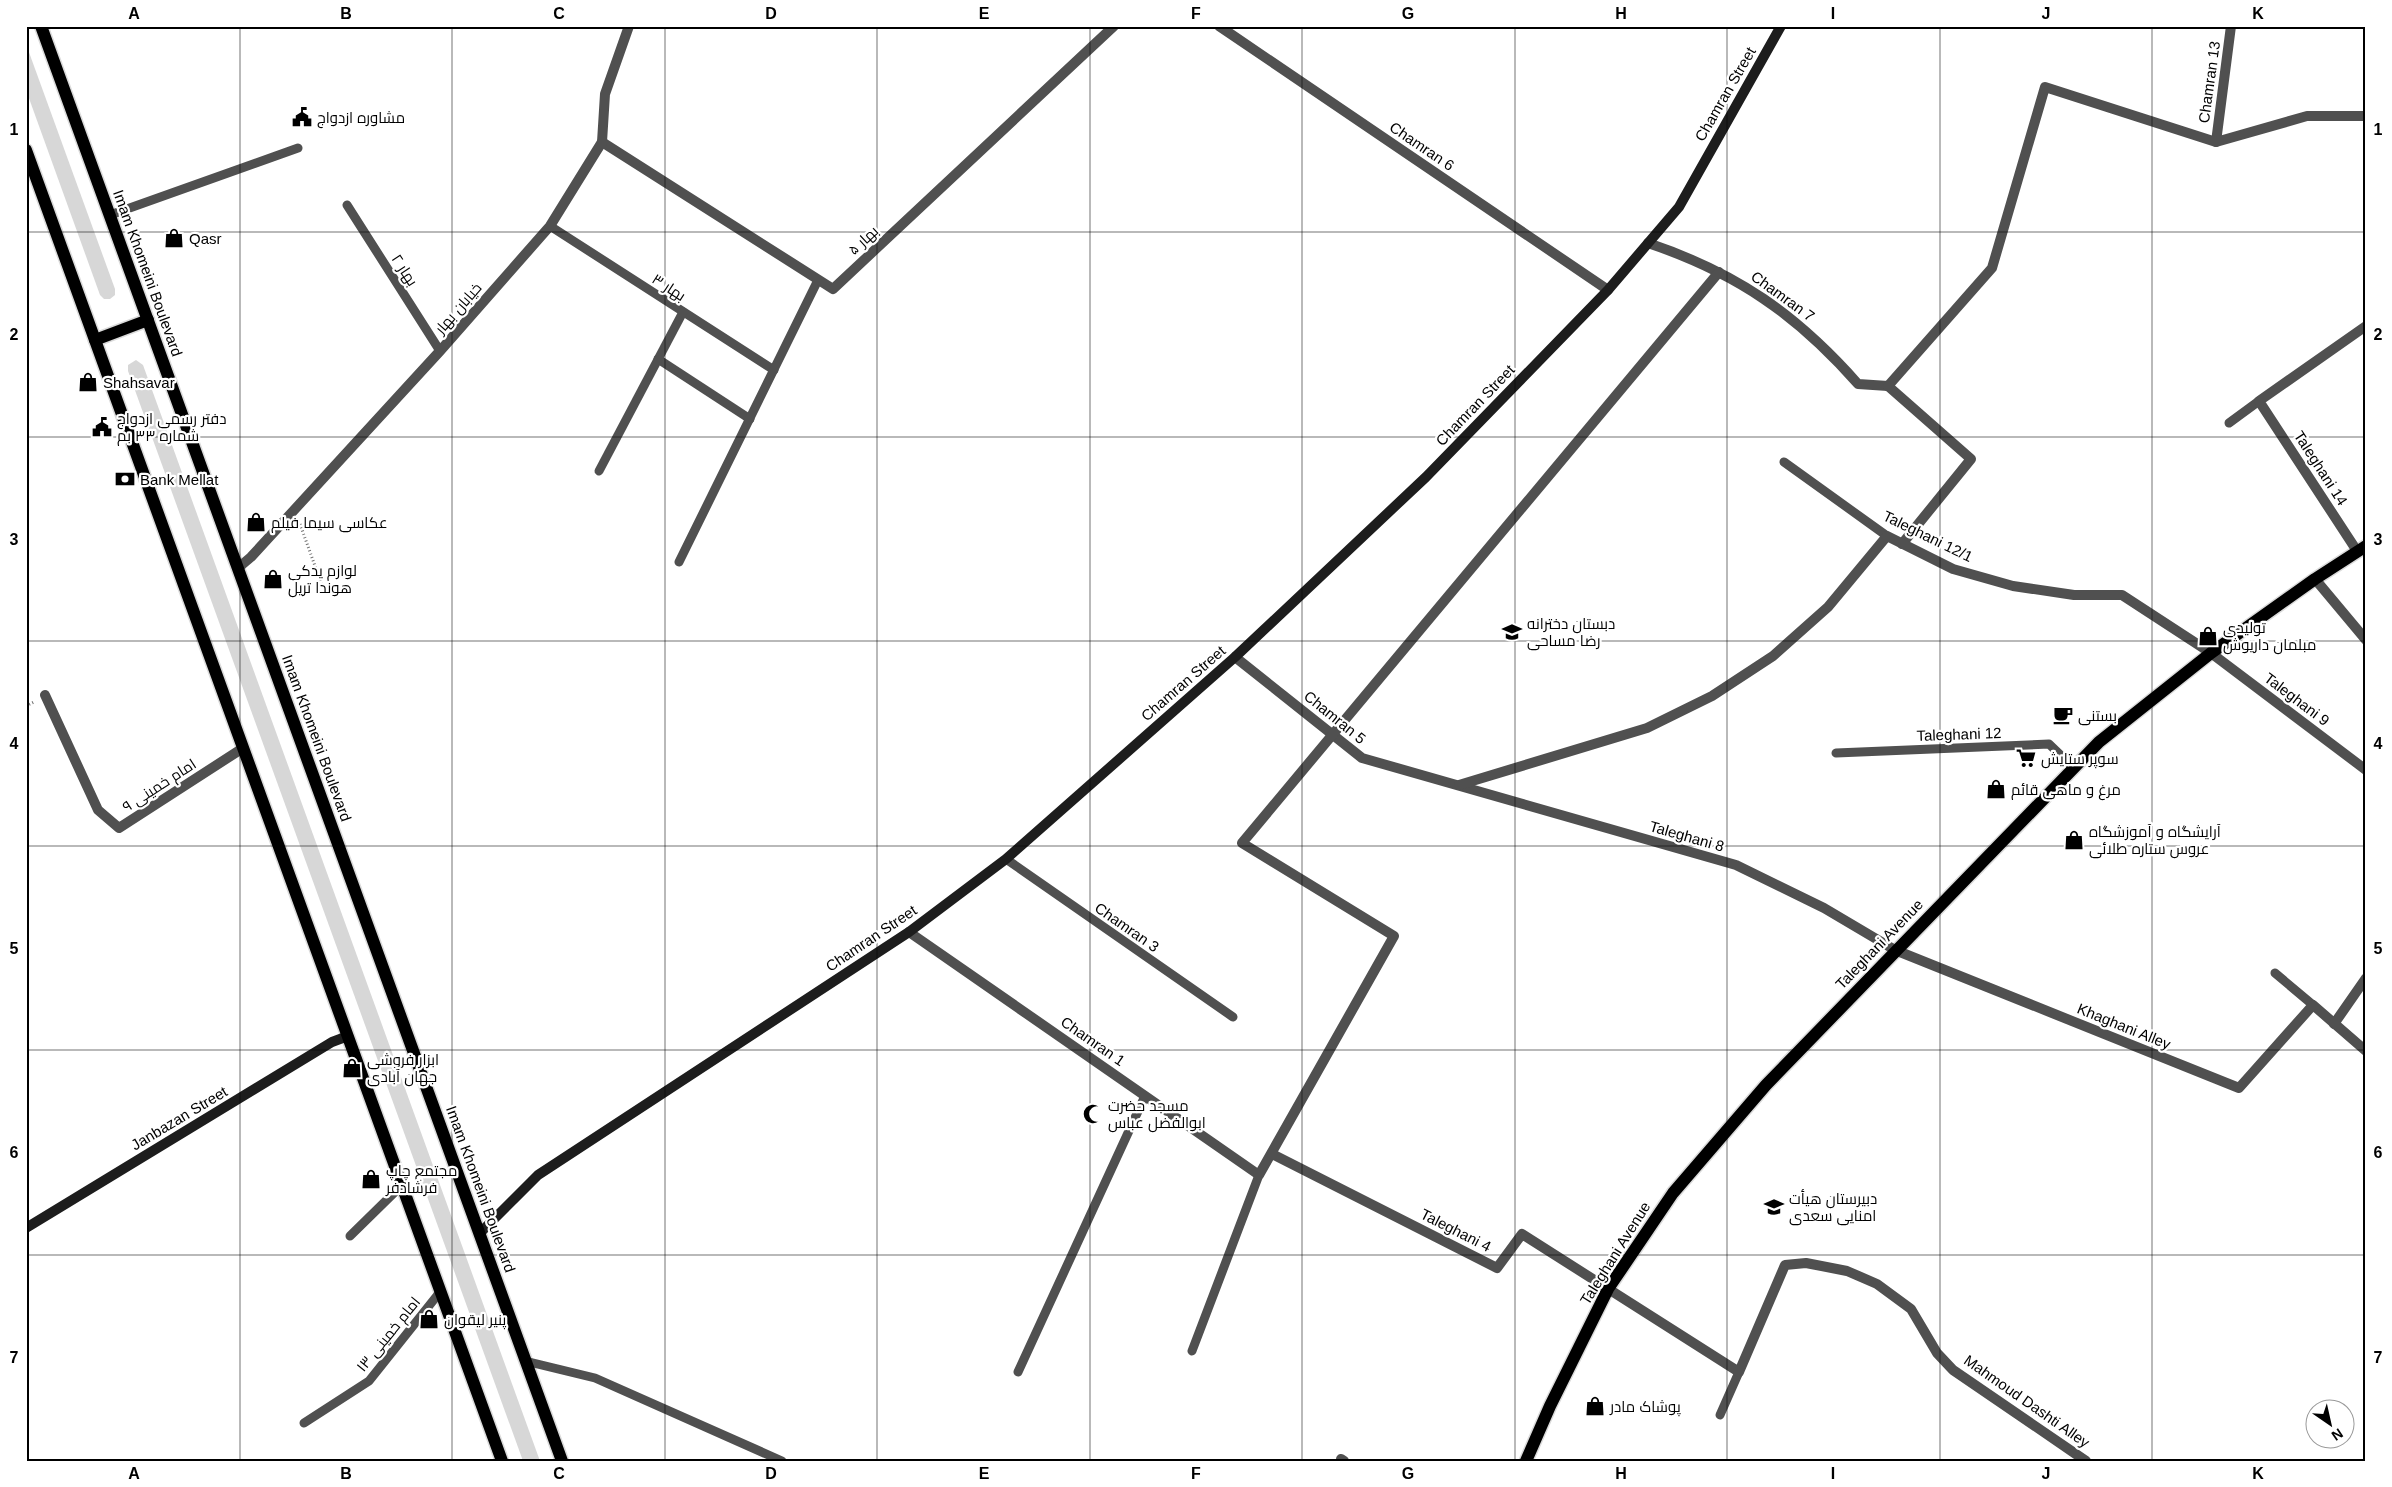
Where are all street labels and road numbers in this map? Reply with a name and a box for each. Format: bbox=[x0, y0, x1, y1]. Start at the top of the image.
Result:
street label: Chamran 13 bbox=[2195, 40, 2223, 124]
street label: Chamran Street bbox=[1691, 43, 1759, 144]
street label: Chamran 6 bbox=[1386, 118, 1458, 174]
street label: Imam Khomeini Boulevard bbox=[110, 187, 186, 359]
street label: بهار ۵ bbox=[845, 222, 883, 259]
street label: بهار ۲ bbox=[387, 251, 421, 290]
street label: Chamran 7 bbox=[1748, 267, 1818, 325]
street label: بهار ۳ bbox=[648, 270, 689, 306]
street label: خیابان بهار bbox=[431, 279, 486, 339]
street label: Chamran Street bbox=[1432, 360, 1518, 449]
street label: Taleghani 14 bbox=[2291, 428, 2351, 508]
street label: Taleghani 12/1 bbox=[1880, 507, 1976, 565]
street label: Chamran Street bbox=[1137, 641, 1229, 724]
street label: Imam Khomeini Boulevard bbox=[279, 652, 355, 824]
street label: Taleghani 9 bbox=[2261, 669, 2333, 729]
street label: Chamran 5 bbox=[1301, 687, 1369, 747]
street label: Taleghani 12 bbox=[1916, 724, 2002, 744]
street label: امام خمینی ۹ bbox=[119, 755, 200, 817]
street label: Taleghani 8 bbox=[1648, 817, 1726, 855]
street label: Taleghani Avenue bbox=[1832, 896, 1926, 992]
street label: Chamran 3 bbox=[1092, 899, 1162, 955]
street label: Chamran Street bbox=[822, 901, 920, 975]
street label: Khaghani Alley bbox=[2075, 1000, 2174, 1053]
street label: Chamran 1 bbox=[1058, 1013, 1128, 1069]
street label: Janbazan Street bbox=[128, 1082, 231, 1153]
street label: Imam Khomeini Boulevard bbox=[443, 1103, 519, 1275]
street label: Taleghani Avenue bbox=[1576, 1198, 1654, 1308]
street label: Taleghani 4 bbox=[1418, 1205, 1494, 1255]
street label: امام خمینی ۱۳ bbox=[353, 1293, 425, 1376]
street label: Mahmoud Dashti Alley bbox=[1961, 1351, 2093, 1451]

